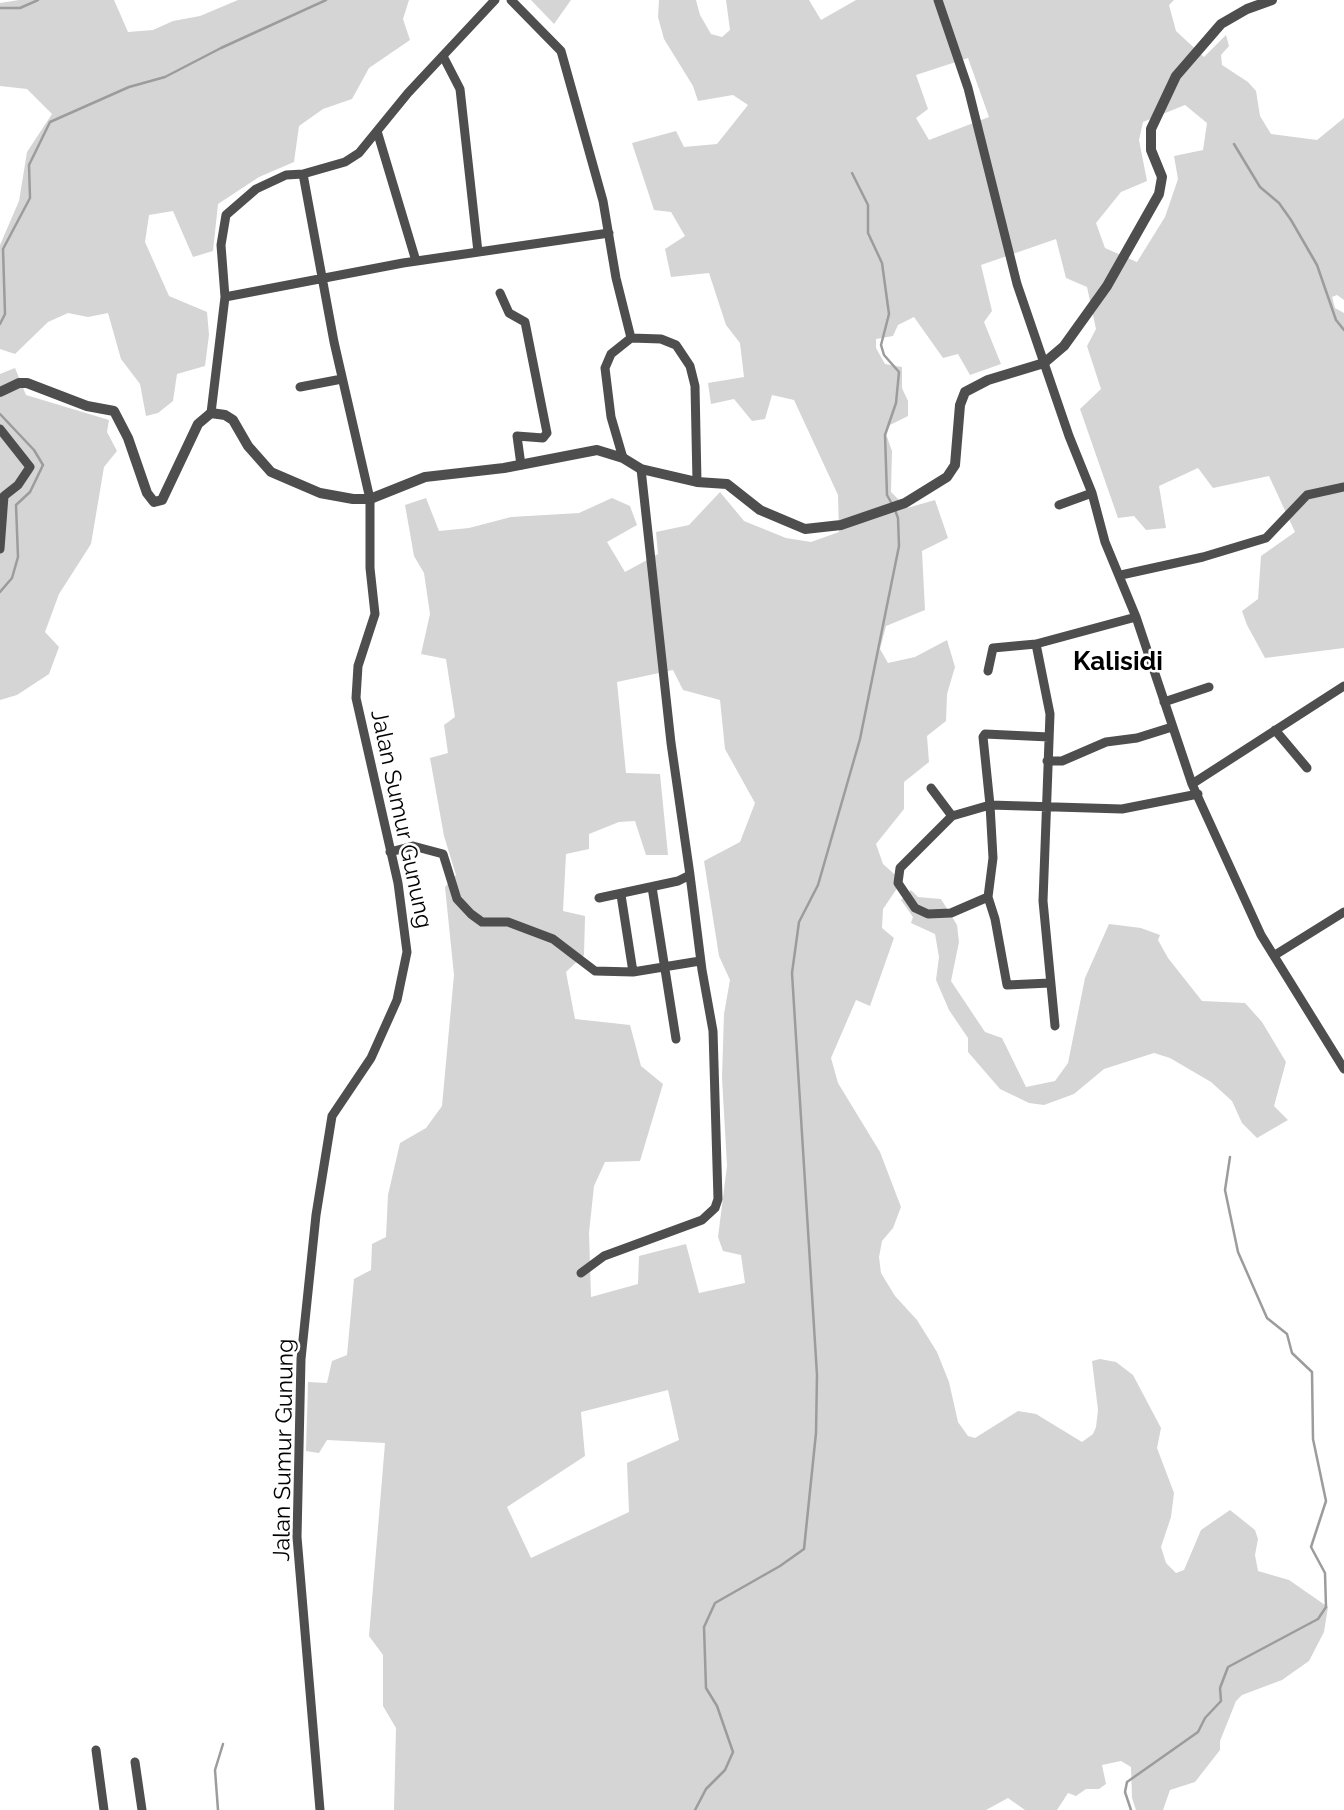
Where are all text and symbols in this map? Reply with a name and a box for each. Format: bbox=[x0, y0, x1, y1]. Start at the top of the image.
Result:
district label: Kalisidi bbox=[1073, 646, 1163, 678]
street label: Jalan Sumur Gunung bbox=[364, 707, 438, 931]
street label: Jalan Sumur Gunung bbox=[268, 1338, 300, 1562]

